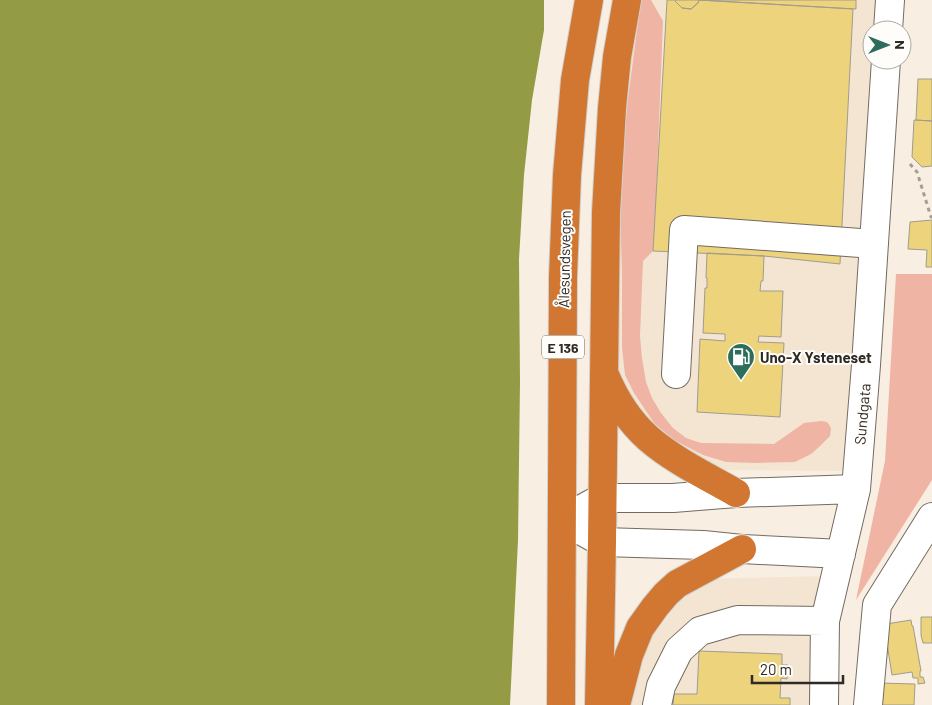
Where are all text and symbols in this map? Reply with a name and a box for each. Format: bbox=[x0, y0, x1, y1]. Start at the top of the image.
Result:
north arrow bbox=[862, 20, 912, 70]
text: N bbox=[892, 40, 909, 50]
street label: Ålesundsvegen bbox=[553, 210, 574, 308]
road number: E 136 bbox=[542, 336, 584, 358]
fuel station icon: Uno-X Ysteneset bbox=[726, 342, 756, 381]
place label: Uno-X Ysteneset bbox=[760, 348, 872, 366]
street label: Sundgata bbox=[850, 382, 874, 446]
scale bar bbox=[752, 652, 843, 684]
text: 20 m bbox=[760, 660, 792, 678]

